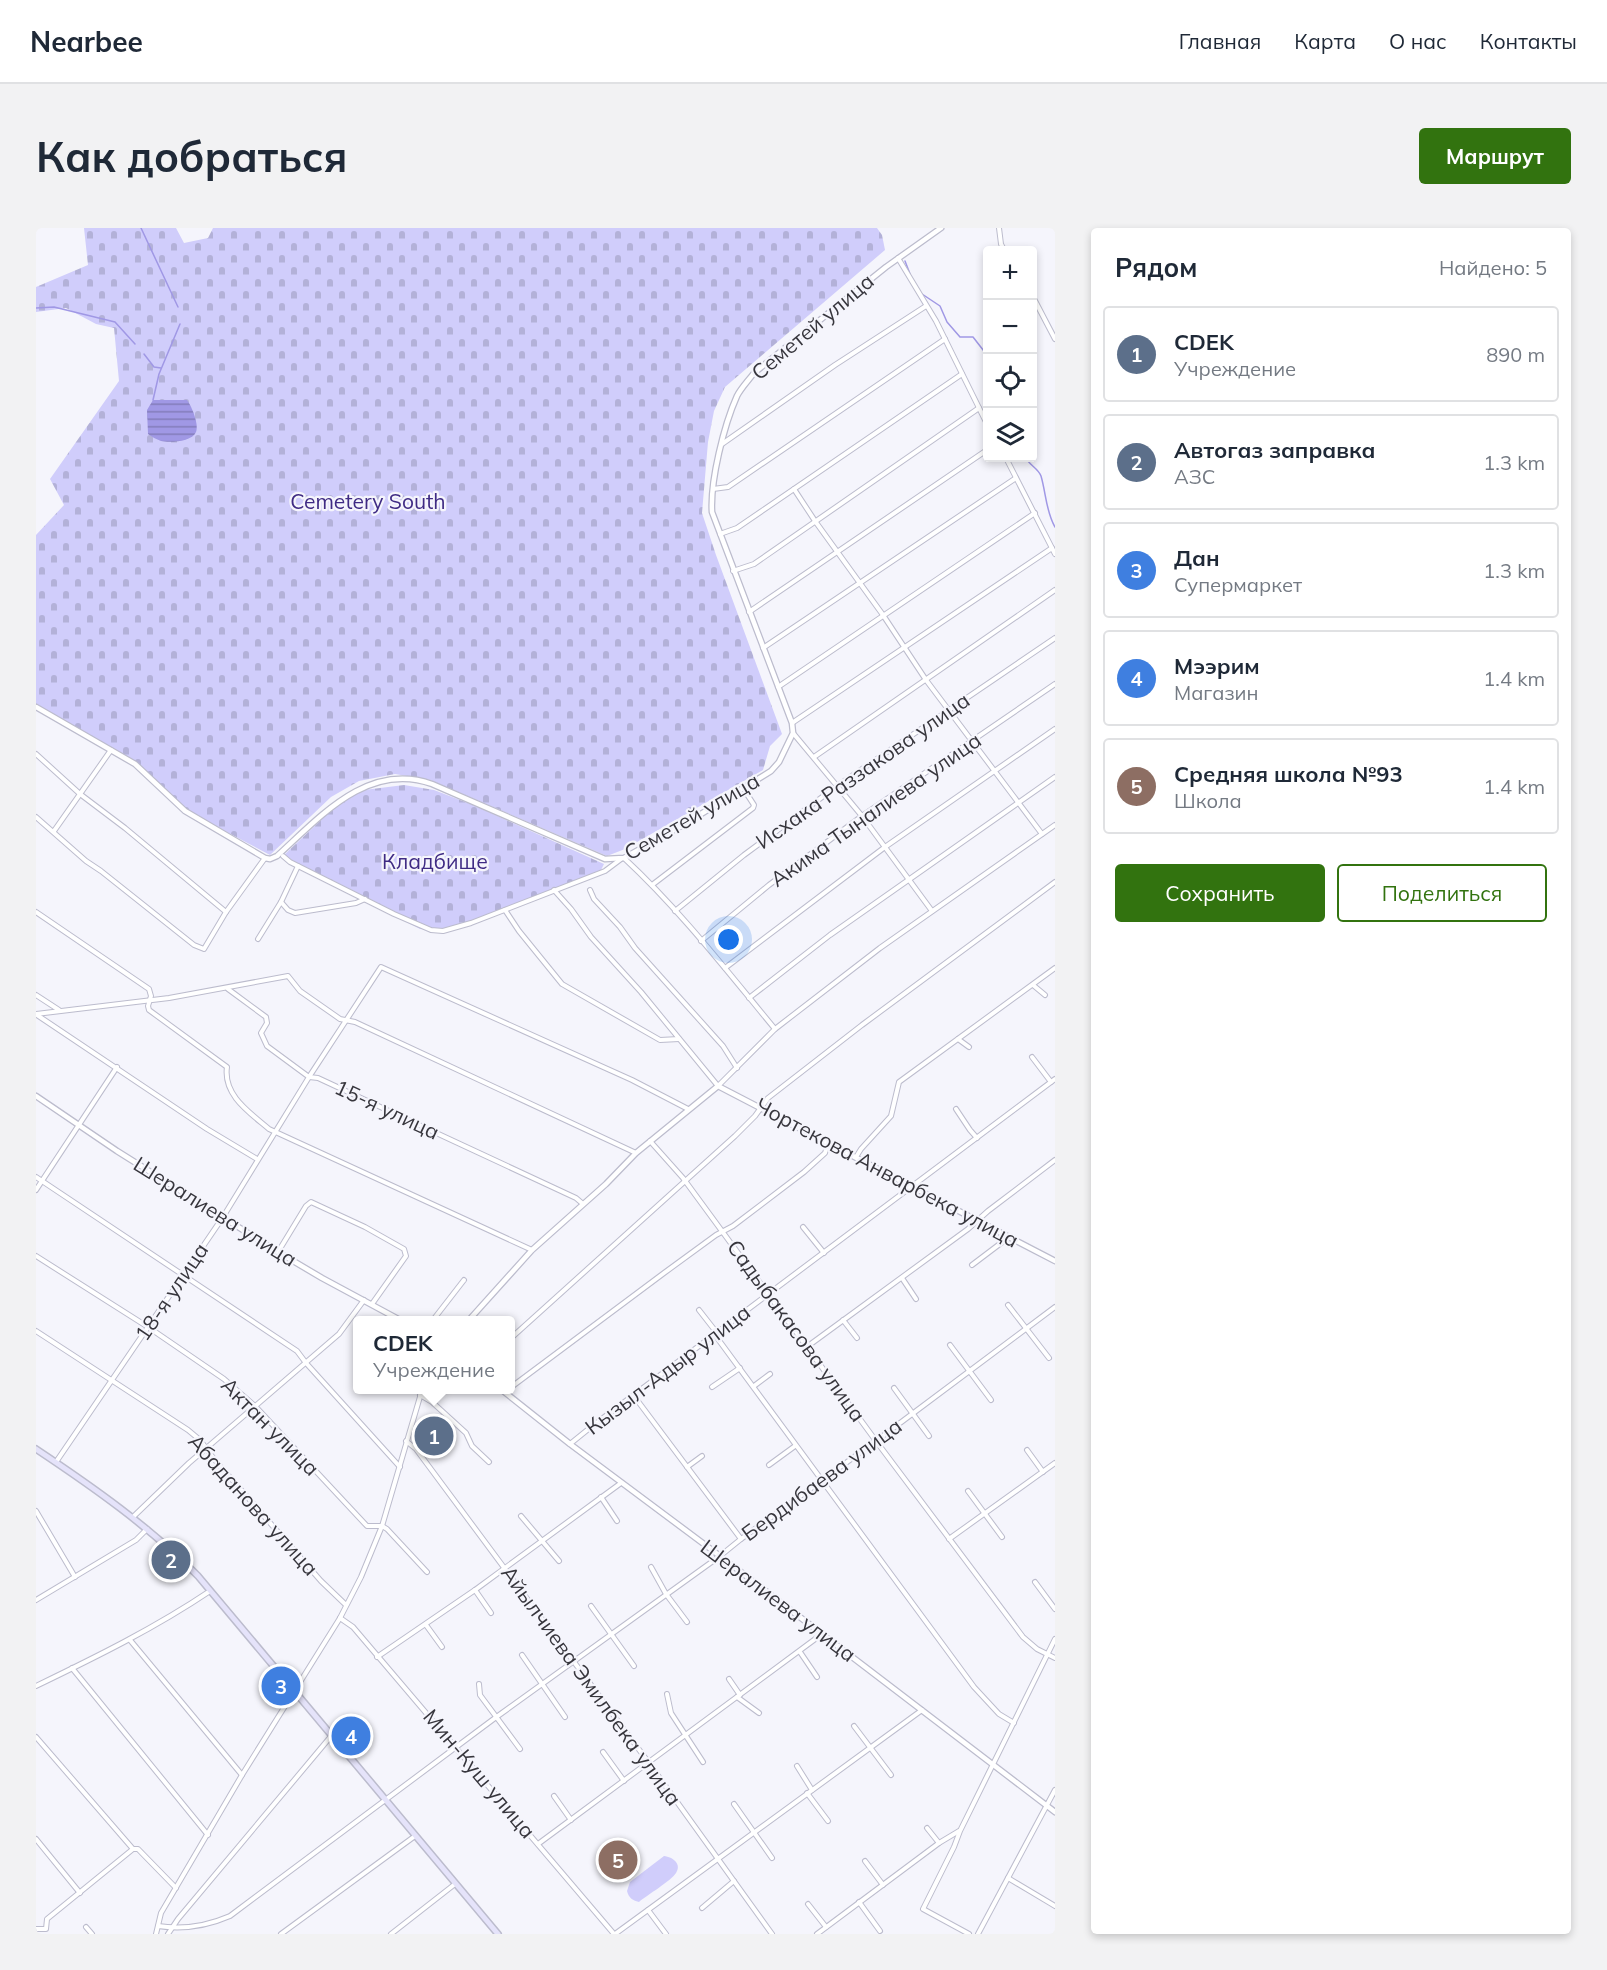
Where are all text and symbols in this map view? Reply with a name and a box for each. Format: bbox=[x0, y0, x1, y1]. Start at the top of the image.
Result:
text: Nearbee bbox=[30, 24, 143, 59]
text: Главная bbox=[1179, 28, 1261, 54]
text: Карта bbox=[1294, 28, 1356, 54]
text: О нас bbox=[1389, 28, 1447, 54]
text: Контакты bbox=[1480, 28, 1577, 54]
button: Маршрут bbox=[1419, 128, 1571, 184]
text: Как добраться bbox=[36, 130, 348, 183]
map controls bbox=[983, 246, 1037, 462]
button: + bbox=[983, 246, 1037, 300]
text: Рядом bbox=[1115, 251, 1198, 284]
text: Найдено: 5 bbox=[1439, 255, 1547, 280]
street label: Семетей улица bbox=[746, 267, 879, 385]
button: − bbox=[983, 300, 1037, 354]
text: CDEK bbox=[1174, 328, 1234, 356]
text: 1 bbox=[1131, 342, 1143, 367]
text: 890 m bbox=[1486, 342, 1545, 367]
button: locate bbox=[983, 354, 1037, 408]
text: Учреждение bbox=[1174, 356, 1296, 381]
button: layers bbox=[983, 408, 1037, 462]
text: Автогаз заправка bbox=[1174, 436, 1376, 464]
text: 2 bbox=[1131, 450, 1143, 475]
text: 1.3 km bbox=[1483, 450, 1545, 475]
text: АЗС bbox=[1174, 464, 1215, 489]
park label: Cemetery South bbox=[290, 488, 446, 514]
text: Дан bbox=[1174, 544, 1220, 572]
text: 3 bbox=[1131, 558, 1143, 583]
text: 1.3 km bbox=[1483, 558, 1545, 583]
text: Супермаркет bbox=[1174, 572, 1302, 597]
text: Мээрим bbox=[1174, 652, 1260, 680]
text: 4 bbox=[1131, 666, 1143, 691]
text: 1.4 km bbox=[1483, 666, 1545, 691]
text: Магазин bbox=[1174, 680, 1258, 705]
street label: Исхака Раззакова улица bbox=[750, 686, 974, 854]
street label: Акима Тыналиева улица bbox=[765, 726, 986, 892]
text: Средняя школа №93 bbox=[1174, 760, 1403, 788]
street label: Семетей улица bbox=[619, 767, 764, 865]
text: 5 bbox=[1131, 774, 1143, 799]
text: 1.4 km bbox=[1483, 774, 1545, 799]
text: Школа bbox=[1174, 788, 1242, 813]
park label: Кладбище bbox=[382, 848, 488, 874]
button: Сохранить bbox=[1115, 864, 1325, 922]
button: Поделиться bbox=[1337, 864, 1547, 922]
your location bbox=[714, 925, 743, 954]
street label: 15-я улица bbox=[331, 1074, 444, 1145]
street label: Чортекова Анварбека улица bbox=[751, 1092, 1023, 1253]
street label: Шералиева улица bbox=[129, 1150, 302, 1272]
street label: Садыбакасова улица bbox=[722, 1234, 872, 1426]
street label: 18-я улица bbox=[129, 1238, 213, 1345]
street label: Кызыл-Адыр улица bbox=[580, 1299, 755, 1440]
popup bbox=[353, 1316, 515, 1394]
text: CDEK bbox=[373, 1329, 433, 1357]
text: Учреждение bbox=[373, 1357, 495, 1382]
street label: Актан улица bbox=[216, 1372, 325, 1481]
street label: Бердибаева улица bbox=[736, 1412, 907, 1546]
pin: 1 bbox=[414, 1414, 454, 1458]
street label: Абаданова улица bbox=[183, 1428, 324, 1581]
street label: Шералиева улица bbox=[696, 1533, 861, 1667]
pin: 2 bbox=[152, 1538, 190, 1582]
street label: Айылчиева Эмилбека улица bbox=[496, 1560, 688, 1810]
pin: 3 bbox=[262, 1664, 300, 1708]
street label: Мин-Куш улица bbox=[418, 1704, 541, 1843]
pin: 4 bbox=[332, 1714, 370, 1758]
pin: 5 bbox=[598, 1838, 638, 1882]

